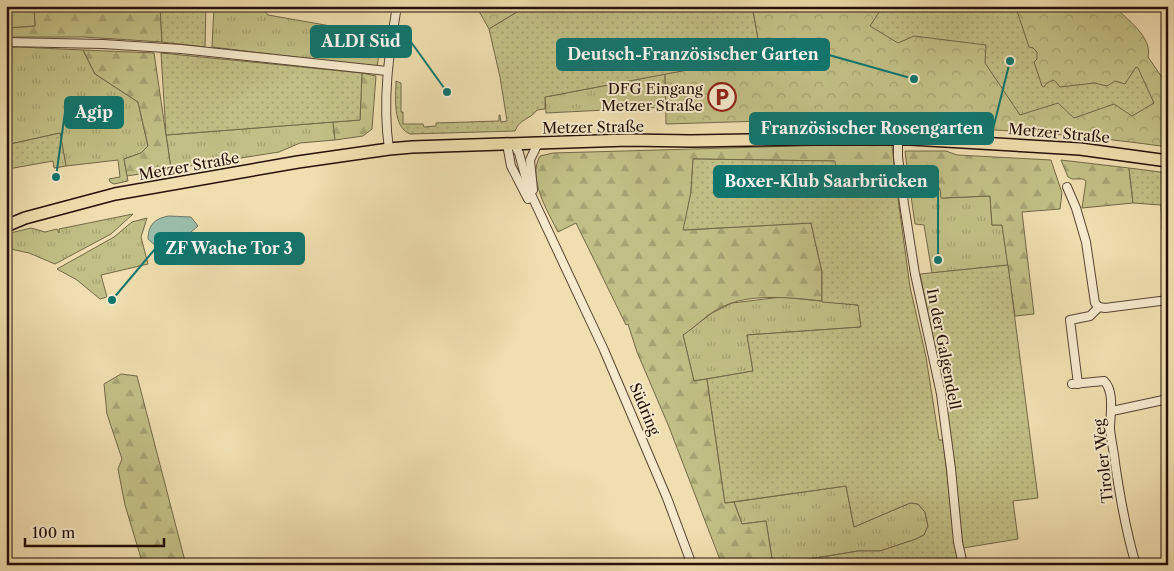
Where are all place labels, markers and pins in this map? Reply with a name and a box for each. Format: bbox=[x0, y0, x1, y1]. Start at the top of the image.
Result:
callout: ALDI Süd bbox=[311, 26, 411, 57]
callout: Deutsch-Französischer Garten bbox=[557, 39, 829, 70]
place label: DFG Eingang Metzer Straße bbox=[601, 79, 703, 115]
parking icon: DFG Eingang Metzer Straße bbox=[707, 82, 737, 112]
callout: Agip bbox=[65, 97, 123, 128]
callout: Französischer Rosengarten bbox=[750, 113, 993, 144]
callout: Boxer-Klub Saarbrücken bbox=[714, 166, 938, 197]
callout: ZF Wache Tor 3 bbox=[155, 233, 304, 264]

